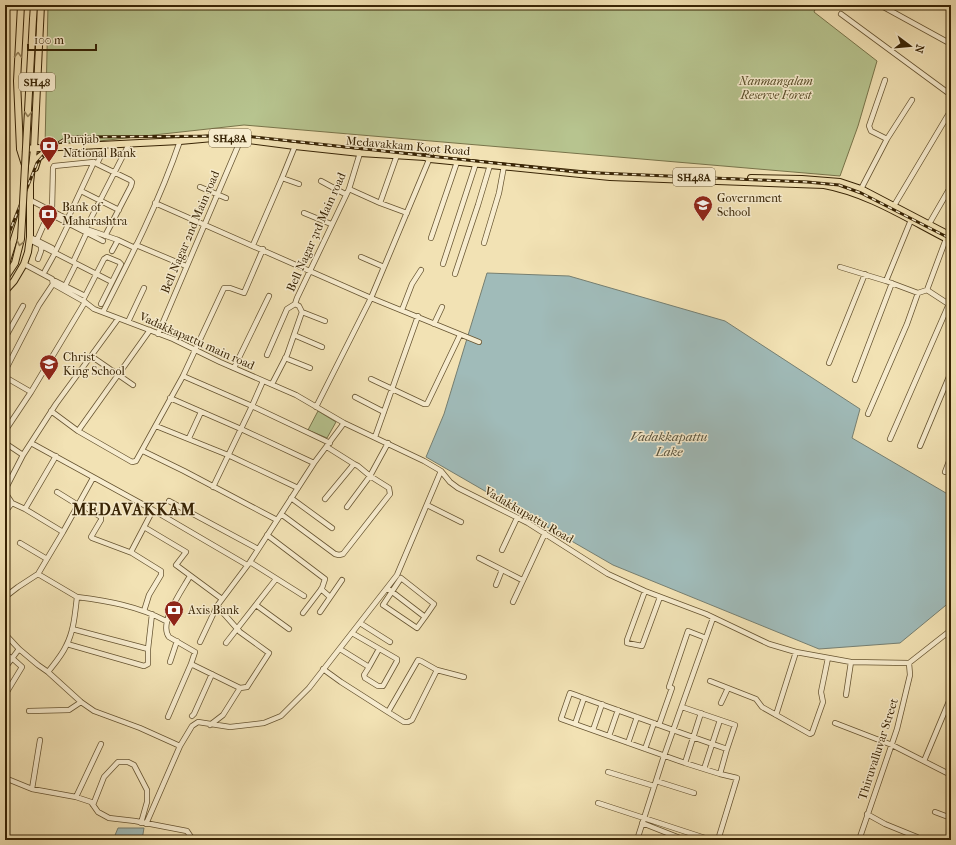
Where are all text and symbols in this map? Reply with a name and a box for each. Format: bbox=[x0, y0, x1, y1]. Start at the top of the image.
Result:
scale bar bbox=[28, 26, 96, 52]
north arrow bbox=[890, 26, 930, 66]
text: 100 m bbox=[34, 33, 64, 47]
text: N bbox=[912, 43, 927, 55]
one-way arrow bbox=[14, 52, 23, 58]
road number: SH48 bbox=[19, 73, 55, 91]
park label: Nanmangalam Reserve Forest bbox=[738, 74, 813, 102]
one-way arrow bbox=[23, 111, 32, 117]
road number: SH48A bbox=[209, 129, 251, 147]
place label: Punjab National Bank bbox=[63, 132, 137, 160]
street label: Medavakkam Koot Road bbox=[345, 134, 471, 158]
bank icon: Punjab National Bank bbox=[38, 135, 60, 163]
street label: Bell Nagar 2nd Main road bbox=[158, 168, 222, 295]
road number: SH48A bbox=[673, 168, 715, 186]
street label: Bell Nagar 3rd Main road bbox=[283, 170, 349, 294]
place label: Government School bbox=[717, 191, 783, 219]
school or university icon: Government School bbox=[692, 194, 714, 222]
place label: Bank of Maharashtra bbox=[62, 200, 128, 228]
bank icon: Bank of Maharashtra bbox=[37, 203, 59, 231]
one-way arrow bbox=[17, 240, 25, 247]
street label: Vadakkapattu main road bbox=[136, 309, 257, 373]
place label: Christ King School bbox=[63, 350, 125, 378]
school or university icon: Christ King School bbox=[38, 353, 60, 381]
water label: Vadakkapattu Lake bbox=[630, 429, 708, 459]
street label: Vadakkupattu Road bbox=[481, 483, 576, 546]
district label: MEDAVAKKAM bbox=[71, 500, 196, 519]
bank icon: Axis Bank bbox=[163, 599, 185, 627]
place label: Axis Bank bbox=[187, 603, 240, 617]
street label: Thiruvalluvar Street bbox=[855, 696, 901, 802]

